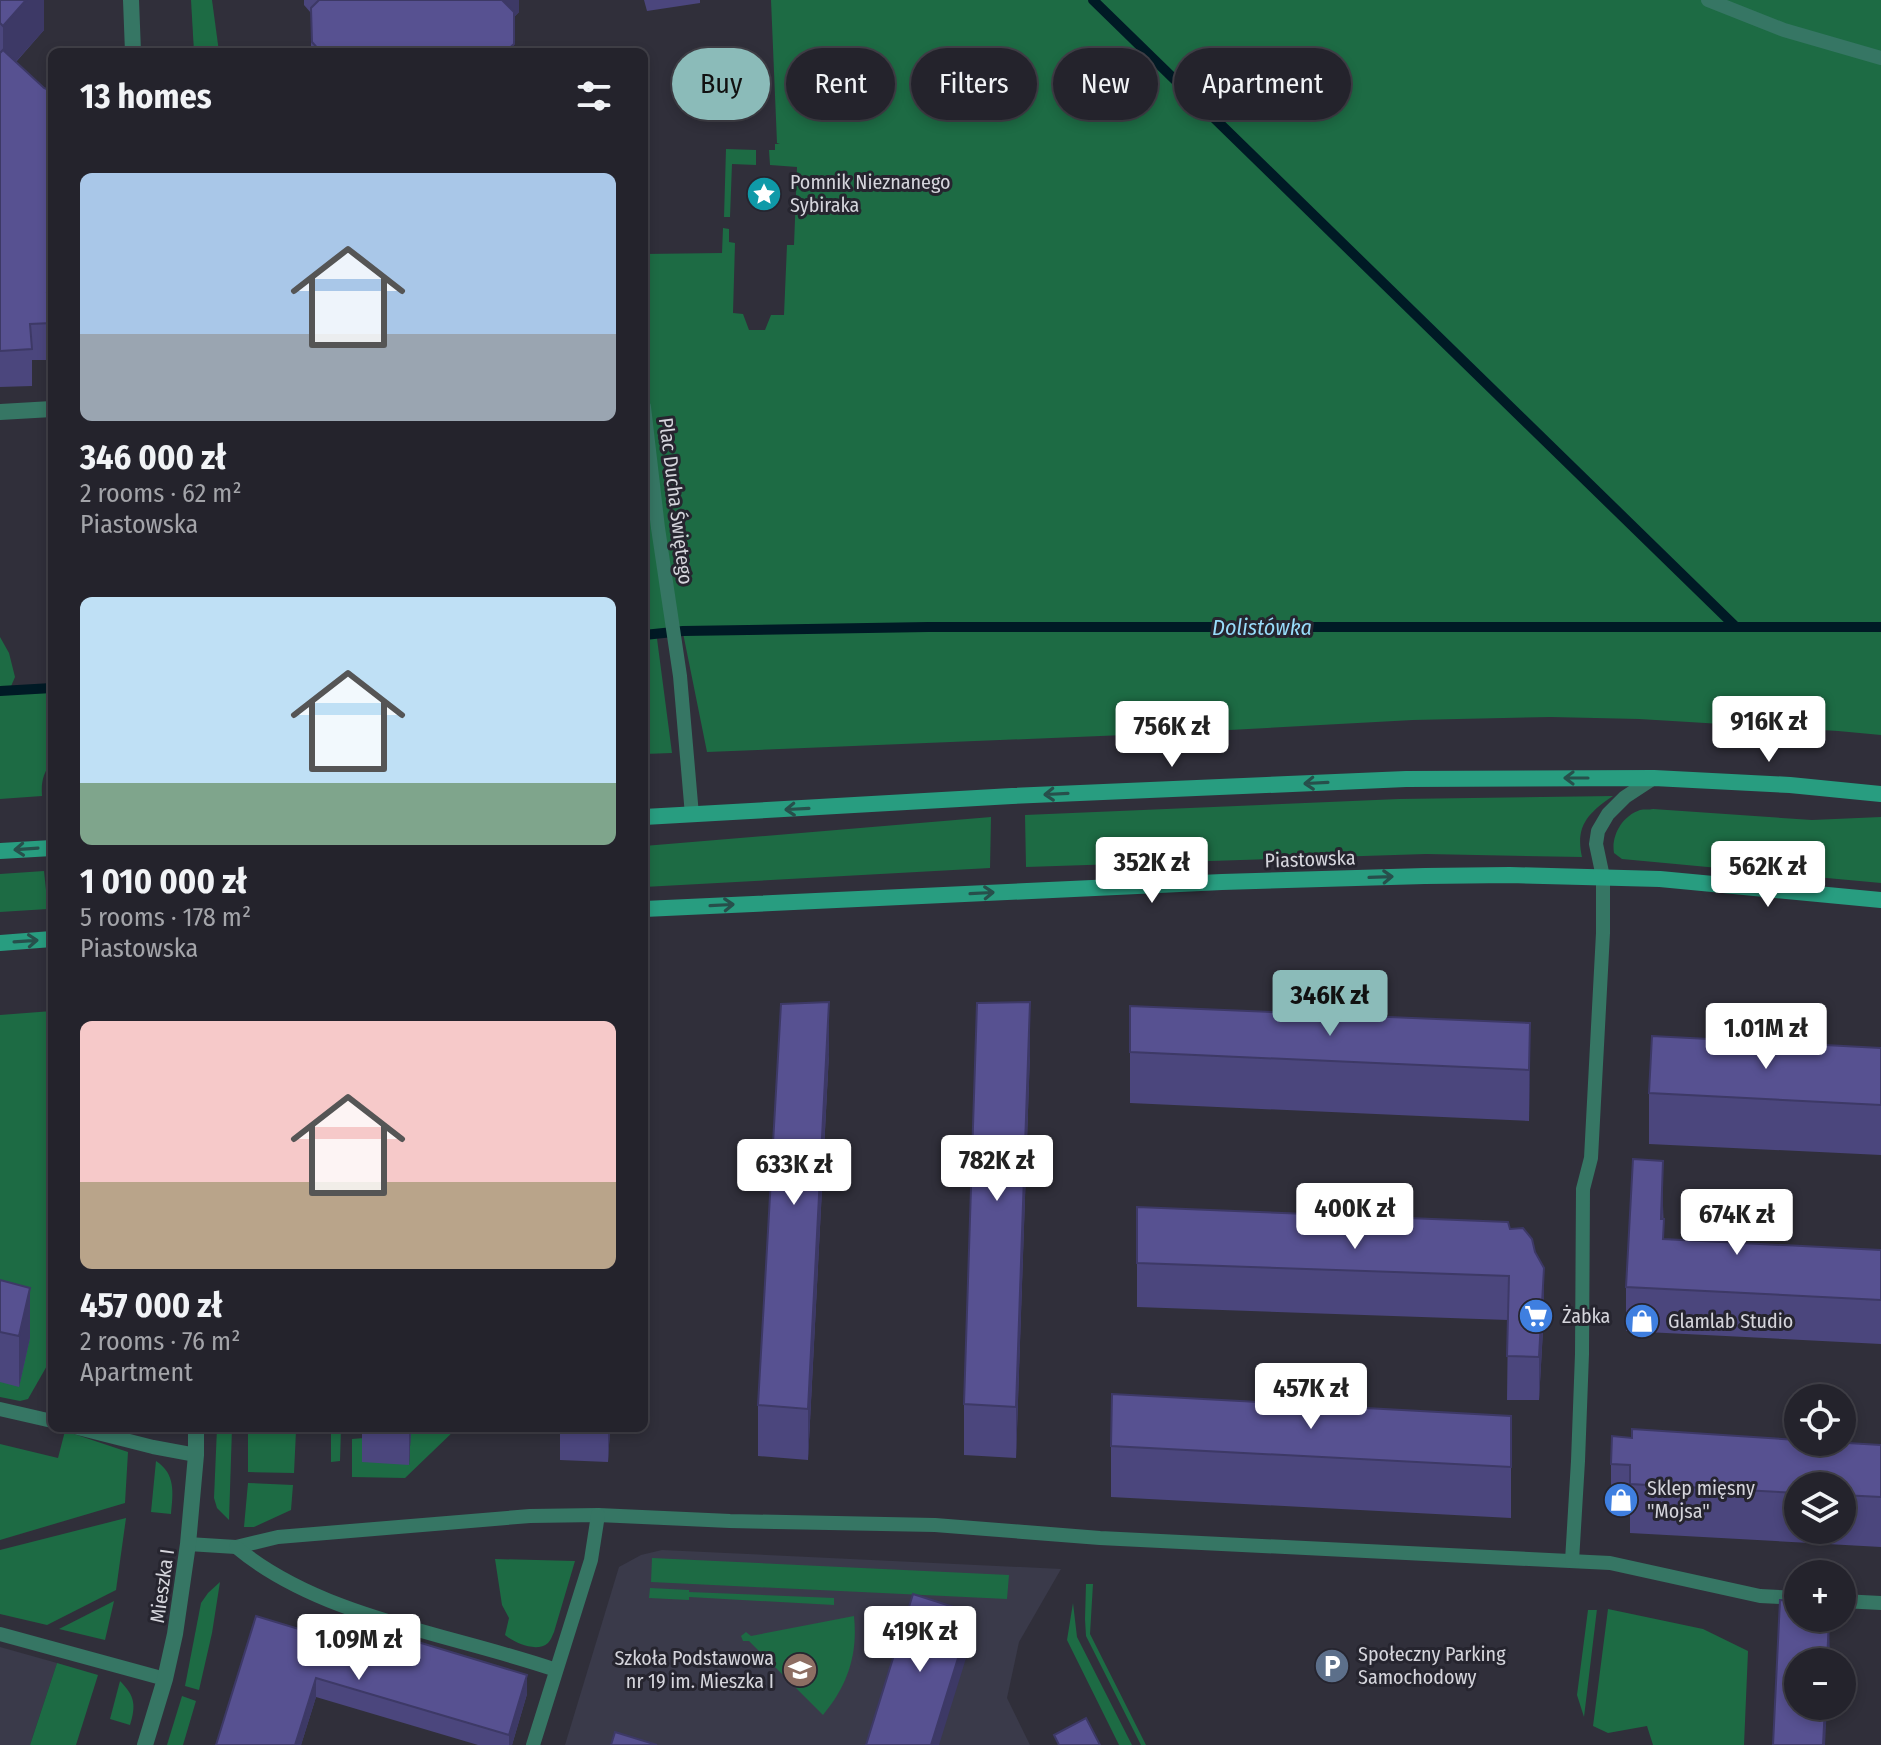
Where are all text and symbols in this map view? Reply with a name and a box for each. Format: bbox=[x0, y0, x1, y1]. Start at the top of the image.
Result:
chip: Buy bbox=[672, 48, 770, 120]
chip: Rent bbox=[786, 48, 895, 120]
chip: Filters bbox=[911, 48, 1037, 120]
chip: New bbox=[1053, 48, 1158, 120]
chip: Apartment bbox=[1174, 48, 1351, 120]
icon: filters bbox=[572, 74, 616, 118]
text: 13 homes bbox=[80, 76, 212, 117]
place label: Pomnik Nieznanego Sybiraka bbox=[790, 170, 951, 217]
place icon: Pomnik Nieznanego Sybiraka bbox=[745, 175, 783, 213]
icon: home bbox=[276, 225, 420, 369]
street label: Plac Ducha Świętego bbox=[654, 416, 698, 586]
text: 346 000 zł bbox=[80, 437, 226, 478]
text: 2 rooms · 62 m² bbox=[80, 478, 242, 509]
text: Piastowska bbox=[80, 509, 198, 540]
water label: Dolistówka bbox=[1212, 614, 1312, 641]
icon: home bbox=[276, 649, 420, 793]
pin: 916K zł bbox=[1695, 696, 1843, 764]
pin: 756K zł bbox=[1098, 701, 1246, 769]
text: 916K zł bbox=[1730, 706, 1808, 737]
text: 756K zł bbox=[1134, 711, 1210, 742]
one-way arrow bbox=[1563, 770, 1590, 786]
one-way arrow bbox=[1303, 775, 1330, 790]
one-way arrow bbox=[1043, 787, 1070, 802]
one-way arrow bbox=[784, 801, 811, 816]
pin: 352K zł bbox=[1078, 837, 1226, 905]
pin: 562K zł bbox=[1694, 841, 1842, 909]
one-way arrow bbox=[13, 842, 40, 857]
street label: Piastowska bbox=[1264, 845, 1356, 873]
text: 352K zł bbox=[1114, 847, 1190, 878]
text: 562K zł bbox=[1729, 851, 1807, 882]
text: 1 010 000 zł bbox=[80, 861, 247, 902]
one-way arrow bbox=[1367, 870, 1394, 885]
one-way arrow bbox=[968, 885, 995, 900]
one-way arrow bbox=[708, 897, 735, 912]
text: 5 rooms · 178 m² bbox=[80, 902, 251, 933]
one-way arrow bbox=[12, 933, 39, 948]
text: Piastowska bbox=[80, 933, 198, 964]
pin: 346K zł bbox=[1256, 970, 1404, 1038]
text: 346K zł bbox=[1291, 980, 1369, 1011]
pin: 1.01M zł bbox=[1683, 1003, 1849, 1071]
text: 1.01M zł bbox=[1724, 1013, 1808, 1044]
icon: home bbox=[276, 1073, 420, 1217]
pin: 782K zł bbox=[923, 1135, 1071, 1203]
pin: 633K zł bbox=[720, 1139, 868, 1207]
text: 782K zł bbox=[959, 1145, 1035, 1176]
text: 633K zł bbox=[755, 1149, 833, 1180]
pin: 400K zł bbox=[1281, 1183, 1429, 1251]
pin: 674K zł bbox=[1663, 1189, 1811, 1257]
text: 400K zł bbox=[1314, 1193, 1396, 1224]
text: 674K zł bbox=[1699, 1199, 1775, 1230]
text: 457 000 zł bbox=[80, 1285, 222, 1326]
supermarket icon: Żabka bbox=[1517, 1297, 1555, 1335]
shop icon: Glamlab Studio bbox=[1623, 1302, 1661, 1340]
place label: Żabka bbox=[1562, 1304, 1610, 1328]
place label: Glamlab Studio bbox=[1668, 1309, 1793, 1333]
text: 2 rooms · 76 m² bbox=[80, 1326, 240, 1357]
text: Apartment bbox=[80, 1357, 193, 1388]
pin: 457K zł bbox=[1237, 1363, 1385, 1431]
text: 457K zł bbox=[1273, 1373, 1349, 1404]
map controls bbox=[1784, 1384, 1856, 1720]
button: locate bbox=[1784, 1384, 1856, 1456]
button: layers bbox=[1784, 1472, 1856, 1544]
place label: Sklep mięsny "Mojsa" bbox=[1647, 1476, 1755, 1523]
shop icon: Sklep mięsny "Mojsa" bbox=[1602, 1481, 1640, 1519]
street label: Mieszka I bbox=[145, 1548, 179, 1624]
button: + bbox=[1784, 1560, 1856, 1632]
pin: 419K zł bbox=[846, 1606, 994, 1674]
pin: 1.09M zł bbox=[276, 1614, 442, 1682]
text: 419K zł bbox=[882, 1616, 958, 1647]
text: 1.09M zł bbox=[315, 1624, 403, 1655]
place label: Społeczny Parking Samochodowy bbox=[1358, 1642, 1506, 1689]
place label: Szkoła Podstawowa nr 19 im. Mieszka I bbox=[615, 1646, 774, 1693]
parking icon: Społeczny Parking Samochodowy bbox=[1313, 1647, 1351, 1685]
button: − bbox=[1784, 1648, 1856, 1720]
school or university icon: Szkoła Podstawowa nr 19 im. Mieszka I bbox=[781, 1651, 819, 1689]

